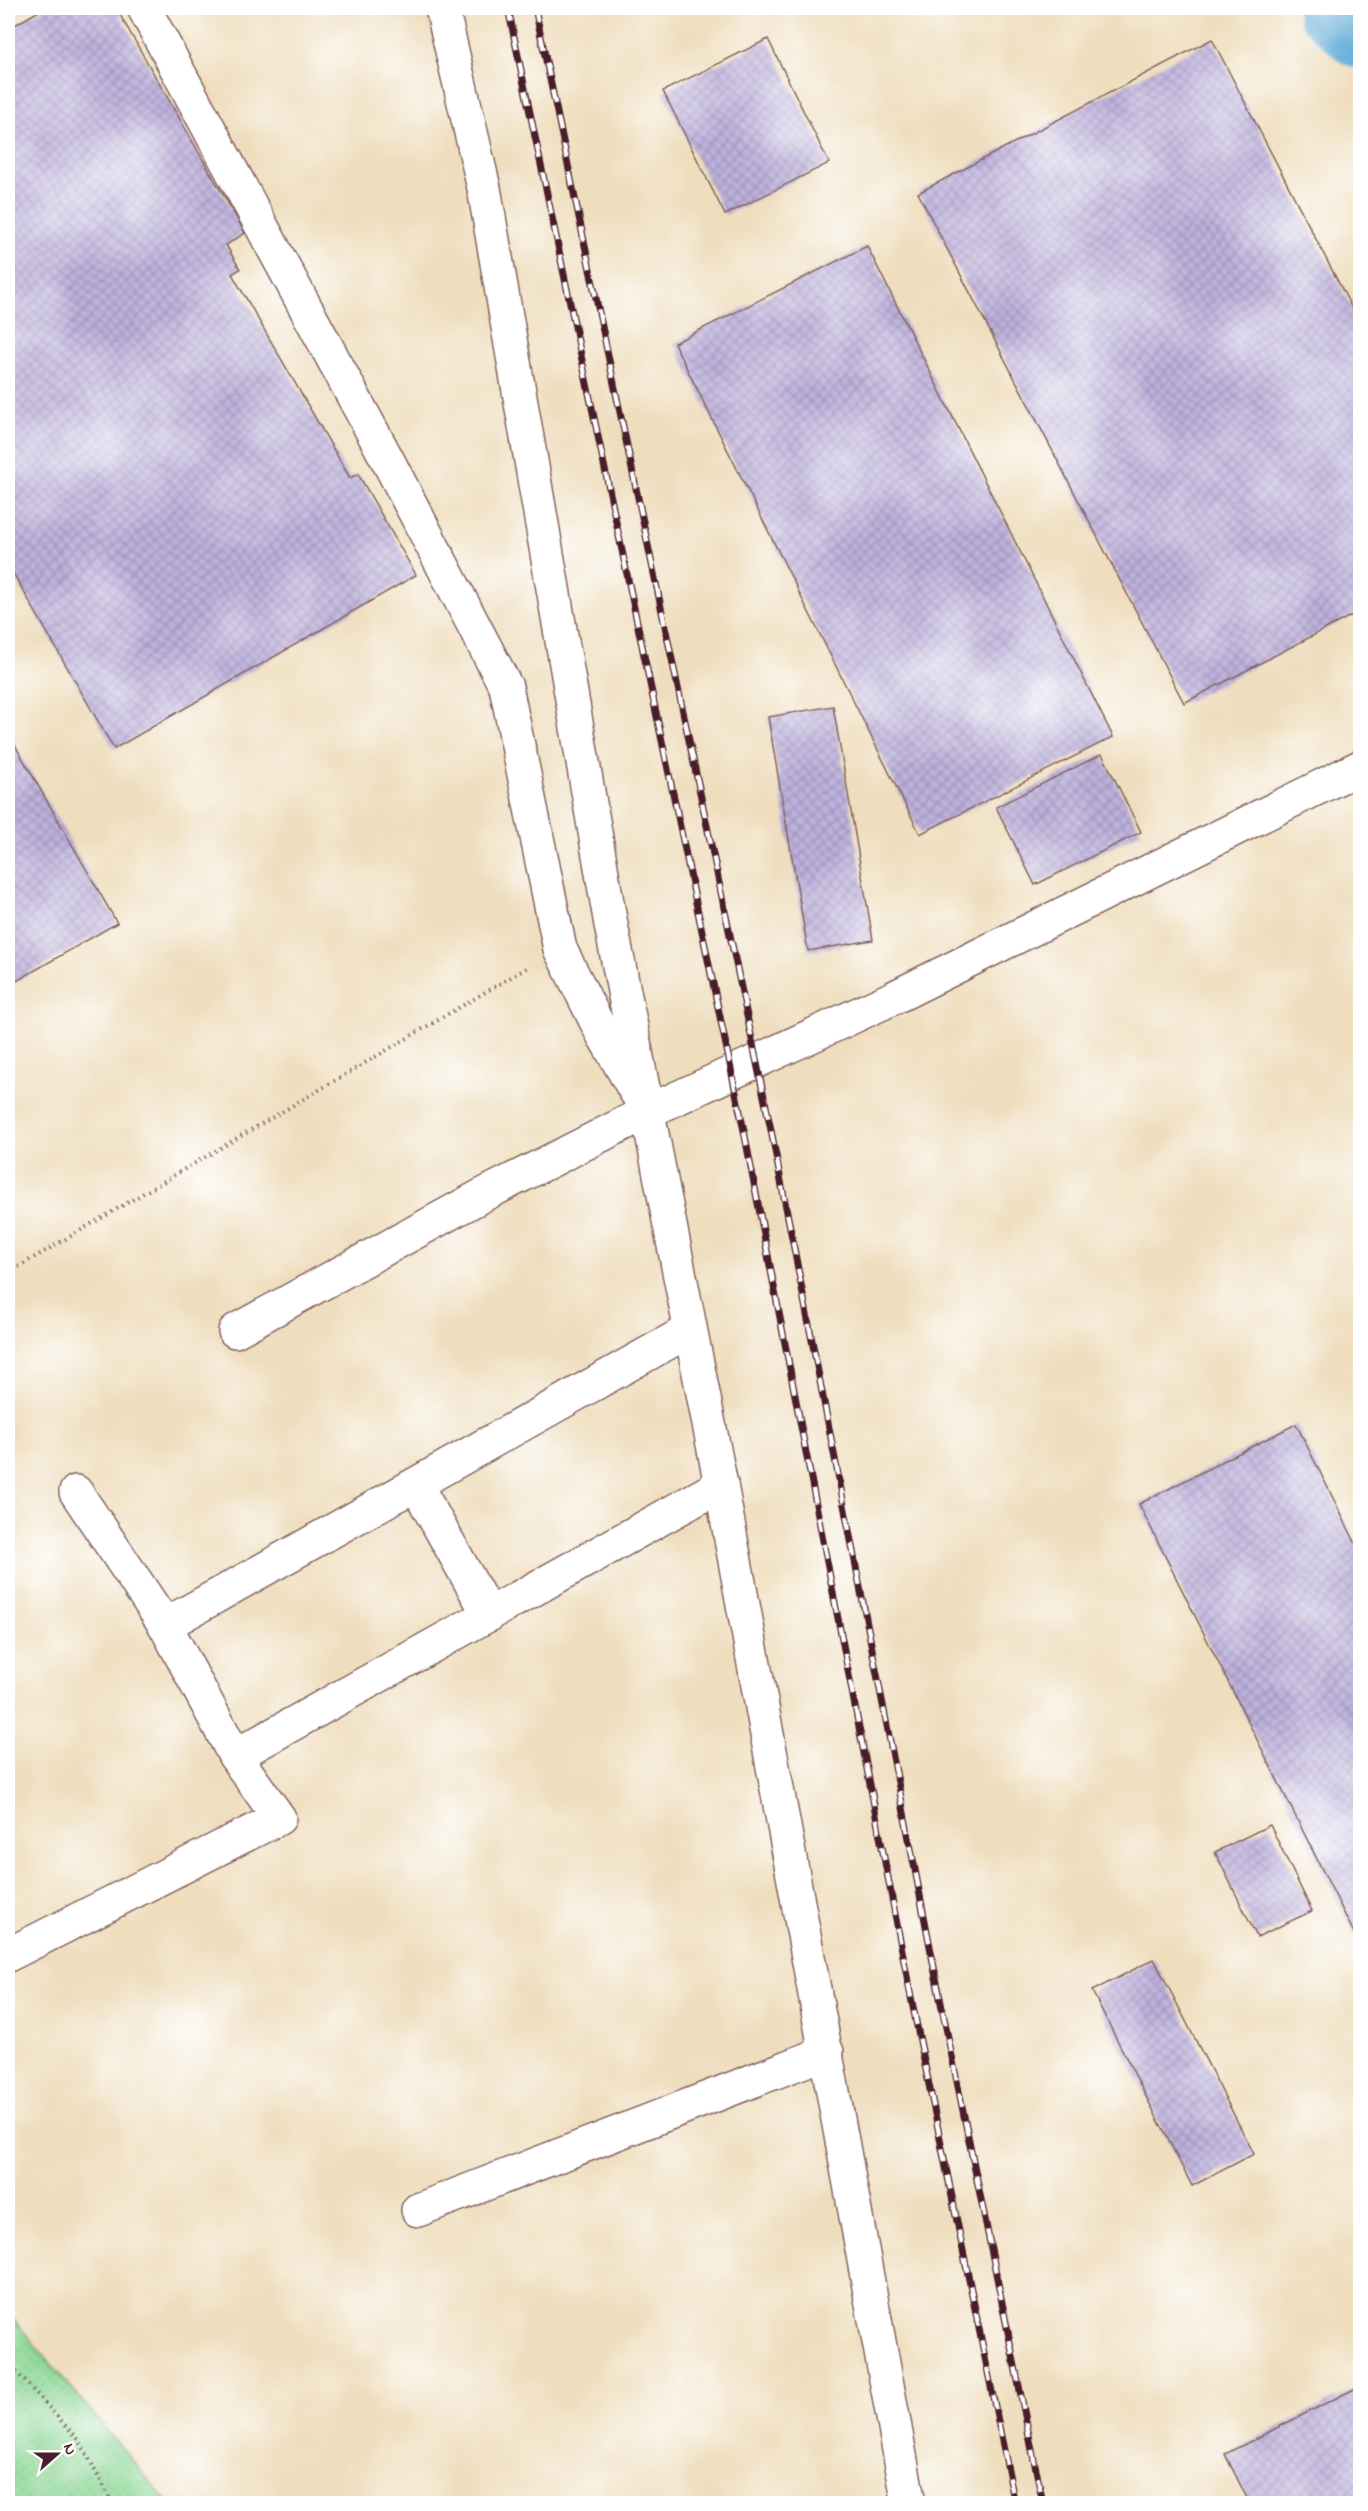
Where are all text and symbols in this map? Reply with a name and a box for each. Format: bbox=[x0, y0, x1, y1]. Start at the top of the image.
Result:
north arrow bbox=[27, 2424, 87, 2484]
text: N bbox=[56, 2440, 82, 2459]

